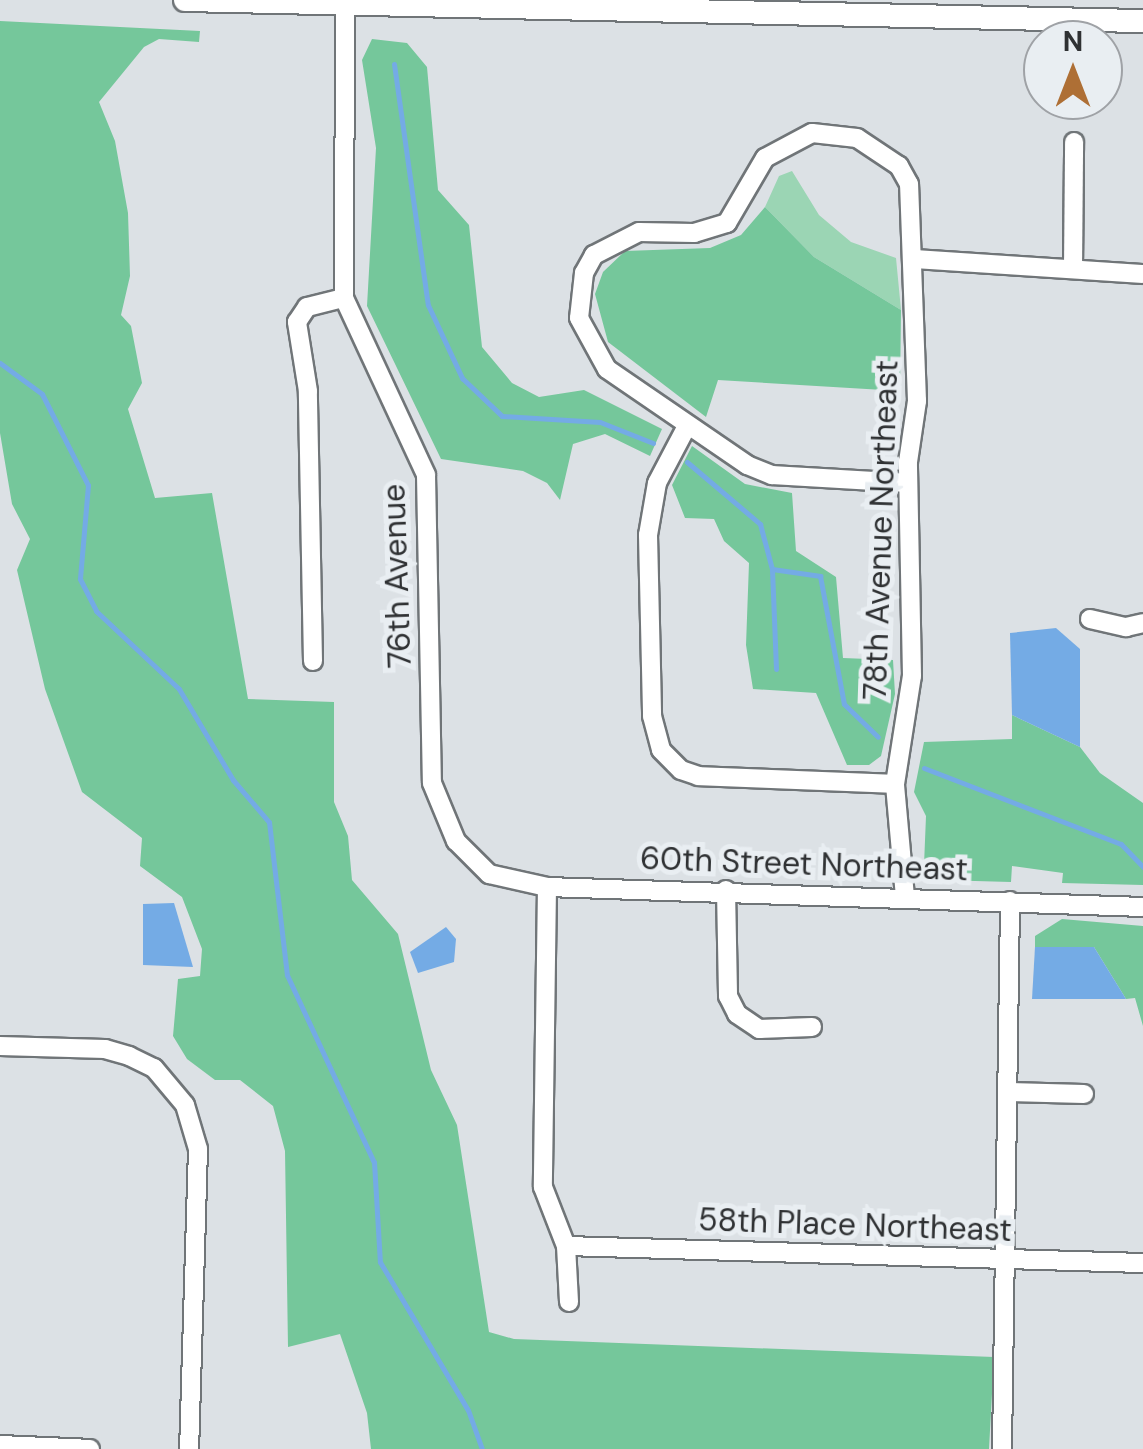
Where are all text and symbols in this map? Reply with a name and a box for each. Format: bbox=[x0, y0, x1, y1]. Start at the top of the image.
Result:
north arrow bbox=[1023, 20, 1123, 120]
text: N bbox=[1063, 23, 1083, 60]
street label: 78th Avenue Northeast bbox=[856, 359, 906, 701]
street label: 76th Avenue bbox=[375, 483, 419, 669]
street label: 60th Street Northeast bbox=[639, 839, 969, 889]
street label: 58th Place Northeast bbox=[697, 1200, 1013, 1250]

